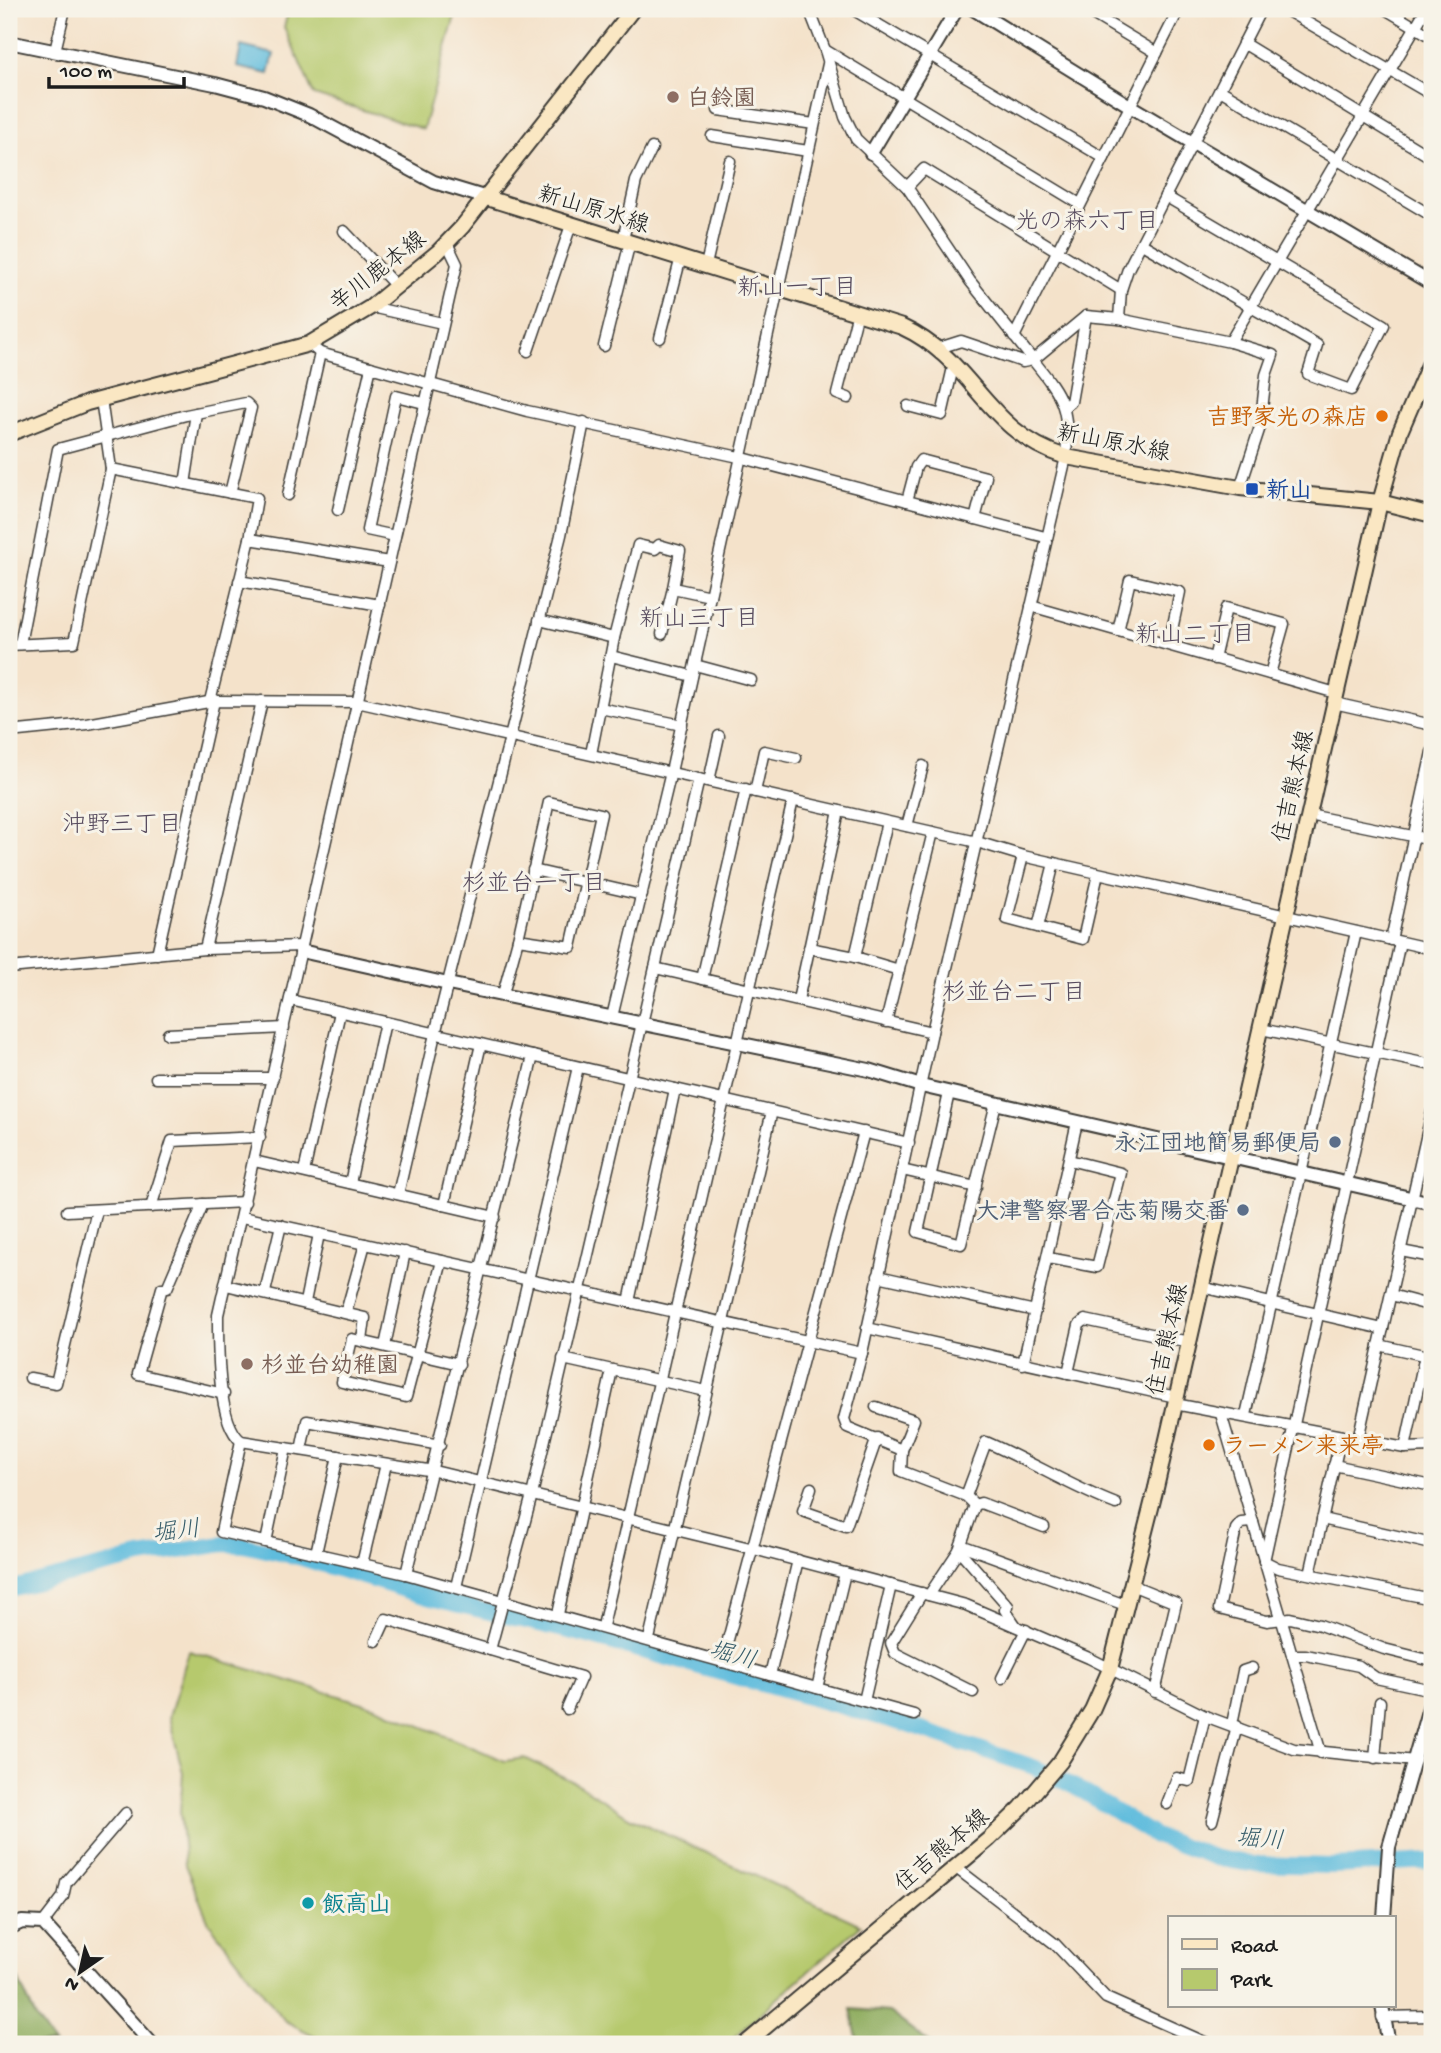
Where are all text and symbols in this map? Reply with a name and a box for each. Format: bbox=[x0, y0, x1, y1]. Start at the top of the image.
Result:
scale bar bbox=[49, 46, 184, 90]
text: 100 m bbox=[59, 61, 112, 86]
place label: 白鈴園 bbox=[687, 86, 756, 114]
marker: 白鈴園 bbox=[665, 89, 681, 105]
street label: 新山原水線 bbox=[534, 181, 652, 241]
district label: 光の森六丁目 bbox=[1015, 208, 1159, 238]
street label: 辛川鹿本線 bbox=[325, 226, 433, 319]
district label: 新山一丁目 bbox=[737, 275, 857, 304]
place label: 吉野家光の森店 bbox=[1207, 404, 1368, 433]
marker: 吉野家光の森店 bbox=[1374, 408, 1390, 424]
street label: 新山原水線 bbox=[1054, 419, 1173, 469]
place label: 新山 bbox=[1266, 478, 1312, 506]
marker: 新山 bbox=[1244, 481, 1260, 497]
district label: 新山三丁目 bbox=[639, 606, 759, 635]
district label: 新山二丁目 bbox=[1135, 622, 1255, 651]
street label: 住吉熊本線 bbox=[1268, 727, 1321, 846]
district label: 沖野三丁目 bbox=[62, 811, 182, 841]
district label: 杉並台一丁目 bbox=[462, 870, 606, 900]
district label: 杉並台二丁目 bbox=[942, 979, 1086, 1009]
place label: 永江団地簡易郵便局 bbox=[1114, 1131, 1321, 1159]
marker: 永江団地簡易郵便局 bbox=[1327, 1134, 1343, 1150]
place label: 大津警察署合志菊陽交番 bbox=[976, 1198, 1229, 1227]
marker: 大津警察署合志菊陽交番 bbox=[1235, 1202, 1251, 1218]
street label: 住吉熊本線 bbox=[1142, 1280, 1195, 1399]
place label: 杉並台幼稚園 bbox=[261, 1352, 399, 1381]
marker: 杉並台幼稚園 bbox=[239, 1356, 255, 1372]
place label: ラーメン来来亭 bbox=[1223, 1433, 1384, 1462]
marker: ラーメン来来亭 bbox=[1201, 1437, 1217, 1453]
water label: 堀川 bbox=[151, 1516, 202, 1551]
water label: 堀川 bbox=[705, 1637, 759, 1678]
street label: 住吉熊本線 bbox=[890, 1804, 996, 1899]
water label: 堀川 bbox=[1235, 1825, 1285, 1858]
place label: 飯高山 bbox=[322, 1891, 391, 1920]
marker: 飯高山 bbox=[300, 1895, 316, 1911]
legend bbox=[1168, 1916, 1396, 2008]
text: Road bbox=[1231, 1936, 1279, 1961]
north arrow bbox=[46, 1938, 116, 2008]
text: N bbox=[61, 1970, 84, 1996]
text: Park bbox=[1230, 1970, 1274, 1995]

